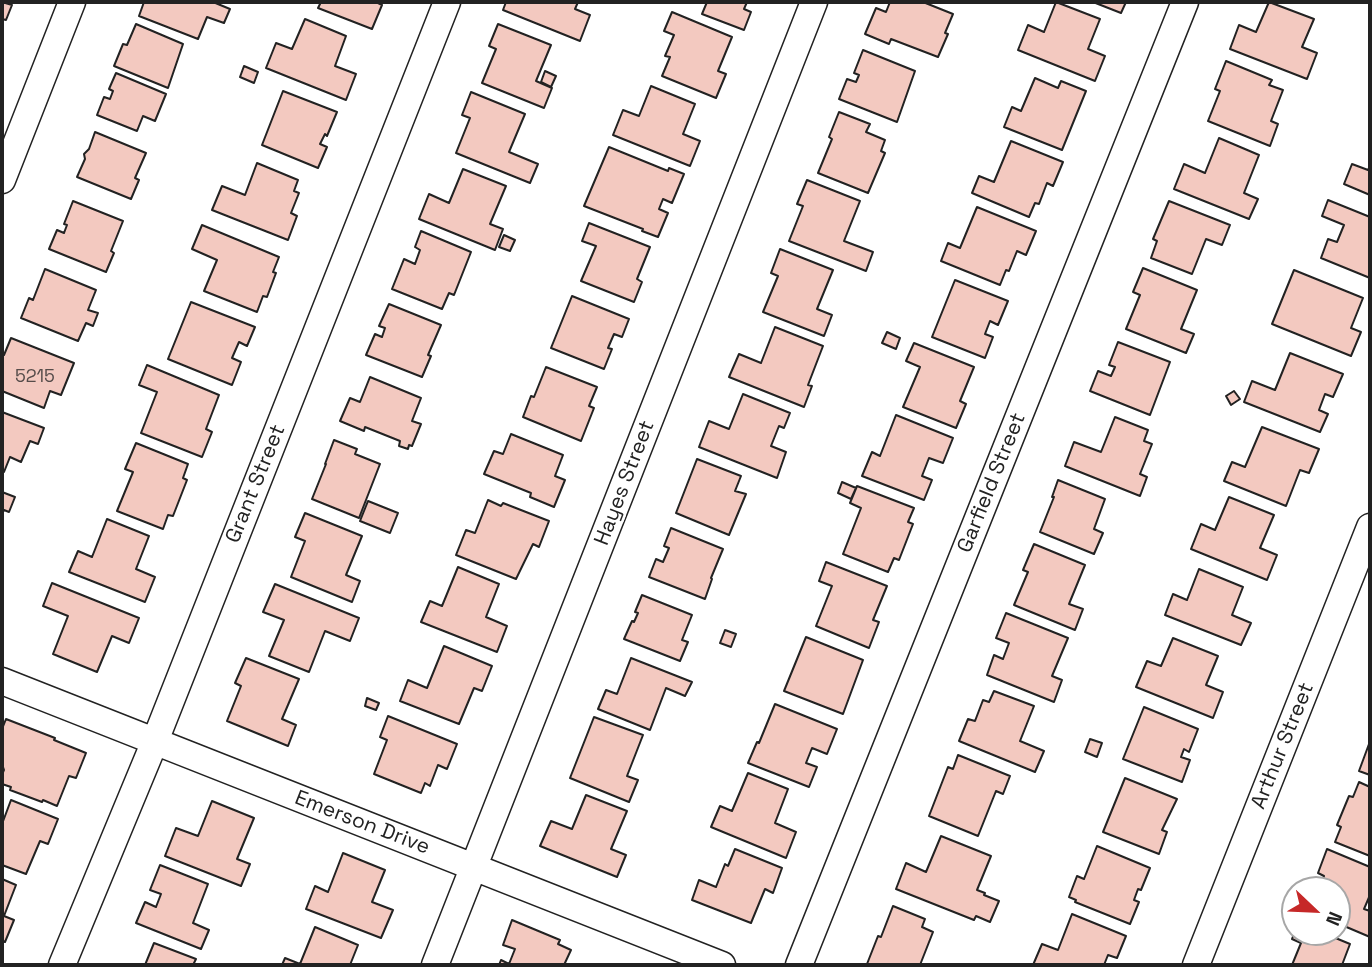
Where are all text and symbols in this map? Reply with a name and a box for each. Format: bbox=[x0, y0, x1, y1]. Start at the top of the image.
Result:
house number: 5215 bbox=[15, 366, 55, 388]
street label: Garfield Street bbox=[953, 409, 1031, 557]
street label: Hayes Street bbox=[590, 417, 660, 549]
street label: Grant Street bbox=[221, 421, 291, 547]
street label: Arthur Street bbox=[1246, 679, 1320, 813]
street label: Emerson Drive bbox=[291, 786, 433, 860]
north arrow bbox=[1281, 876, 1351, 946]
text: N bbox=[1320, 908, 1348, 929]

